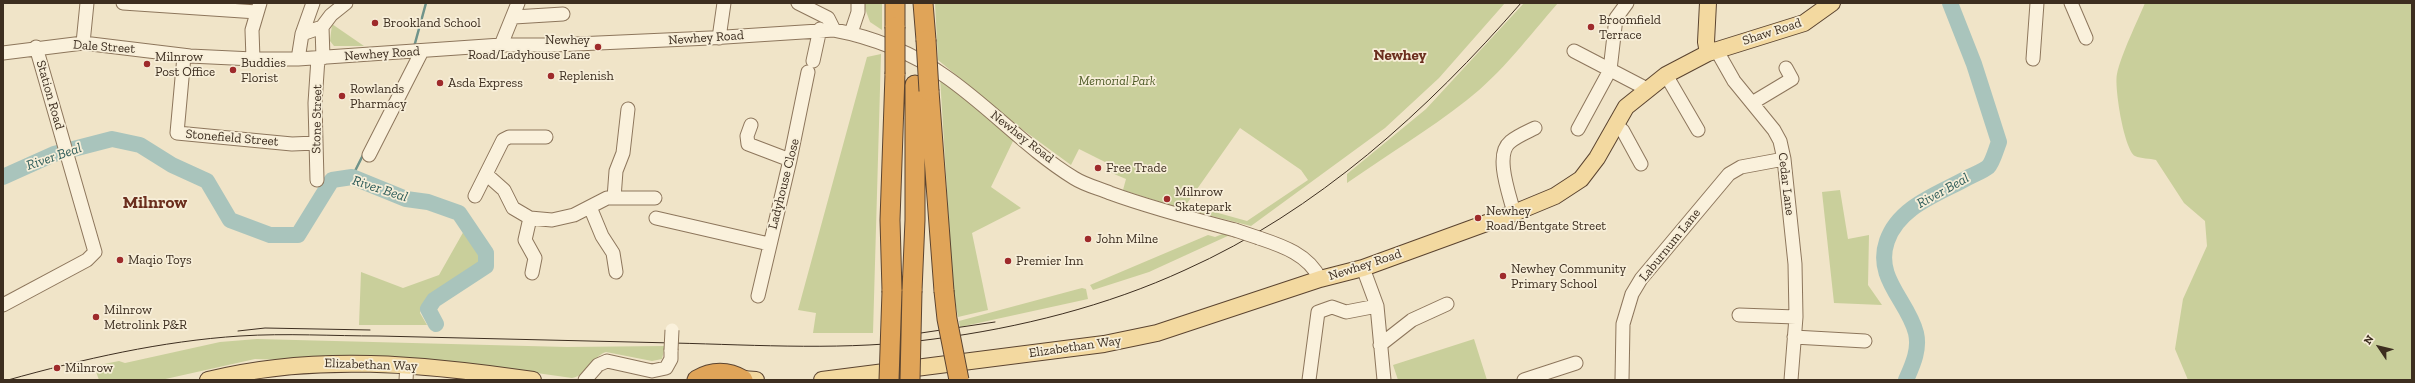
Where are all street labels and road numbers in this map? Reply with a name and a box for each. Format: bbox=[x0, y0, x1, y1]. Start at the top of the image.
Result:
street label: Shaw Road bbox=[1741, 15, 1803, 49]
street label: Newhey Road bbox=[668, 28, 744, 48]
street label: Dale Street bbox=[72, 37, 136, 57]
street label: Newhey Road bbox=[344, 44, 420, 64]
street label: Station Road bbox=[33, 58, 67, 132]
street label: Stone Street bbox=[309, 84, 325, 154]
street label: Newhey Road bbox=[987, 108, 1057, 166]
street label: Stonefield Street bbox=[185, 126, 279, 150]
street label: Ladyhouse Close bbox=[765, 137, 803, 231]
street label: Cedar Lane bbox=[1774, 152, 1798, 216]
street label: Laburnum Lane bbox=[1636, 206, 1704, 284]
street label: Newhey Road bbox=[1327, 246, 1403, 284]
street label: Elizabethan Way bbox=[1028, 333, 1122, 361]
street label: Elizabethan Way bbox=[324, 356, 418, 374]

